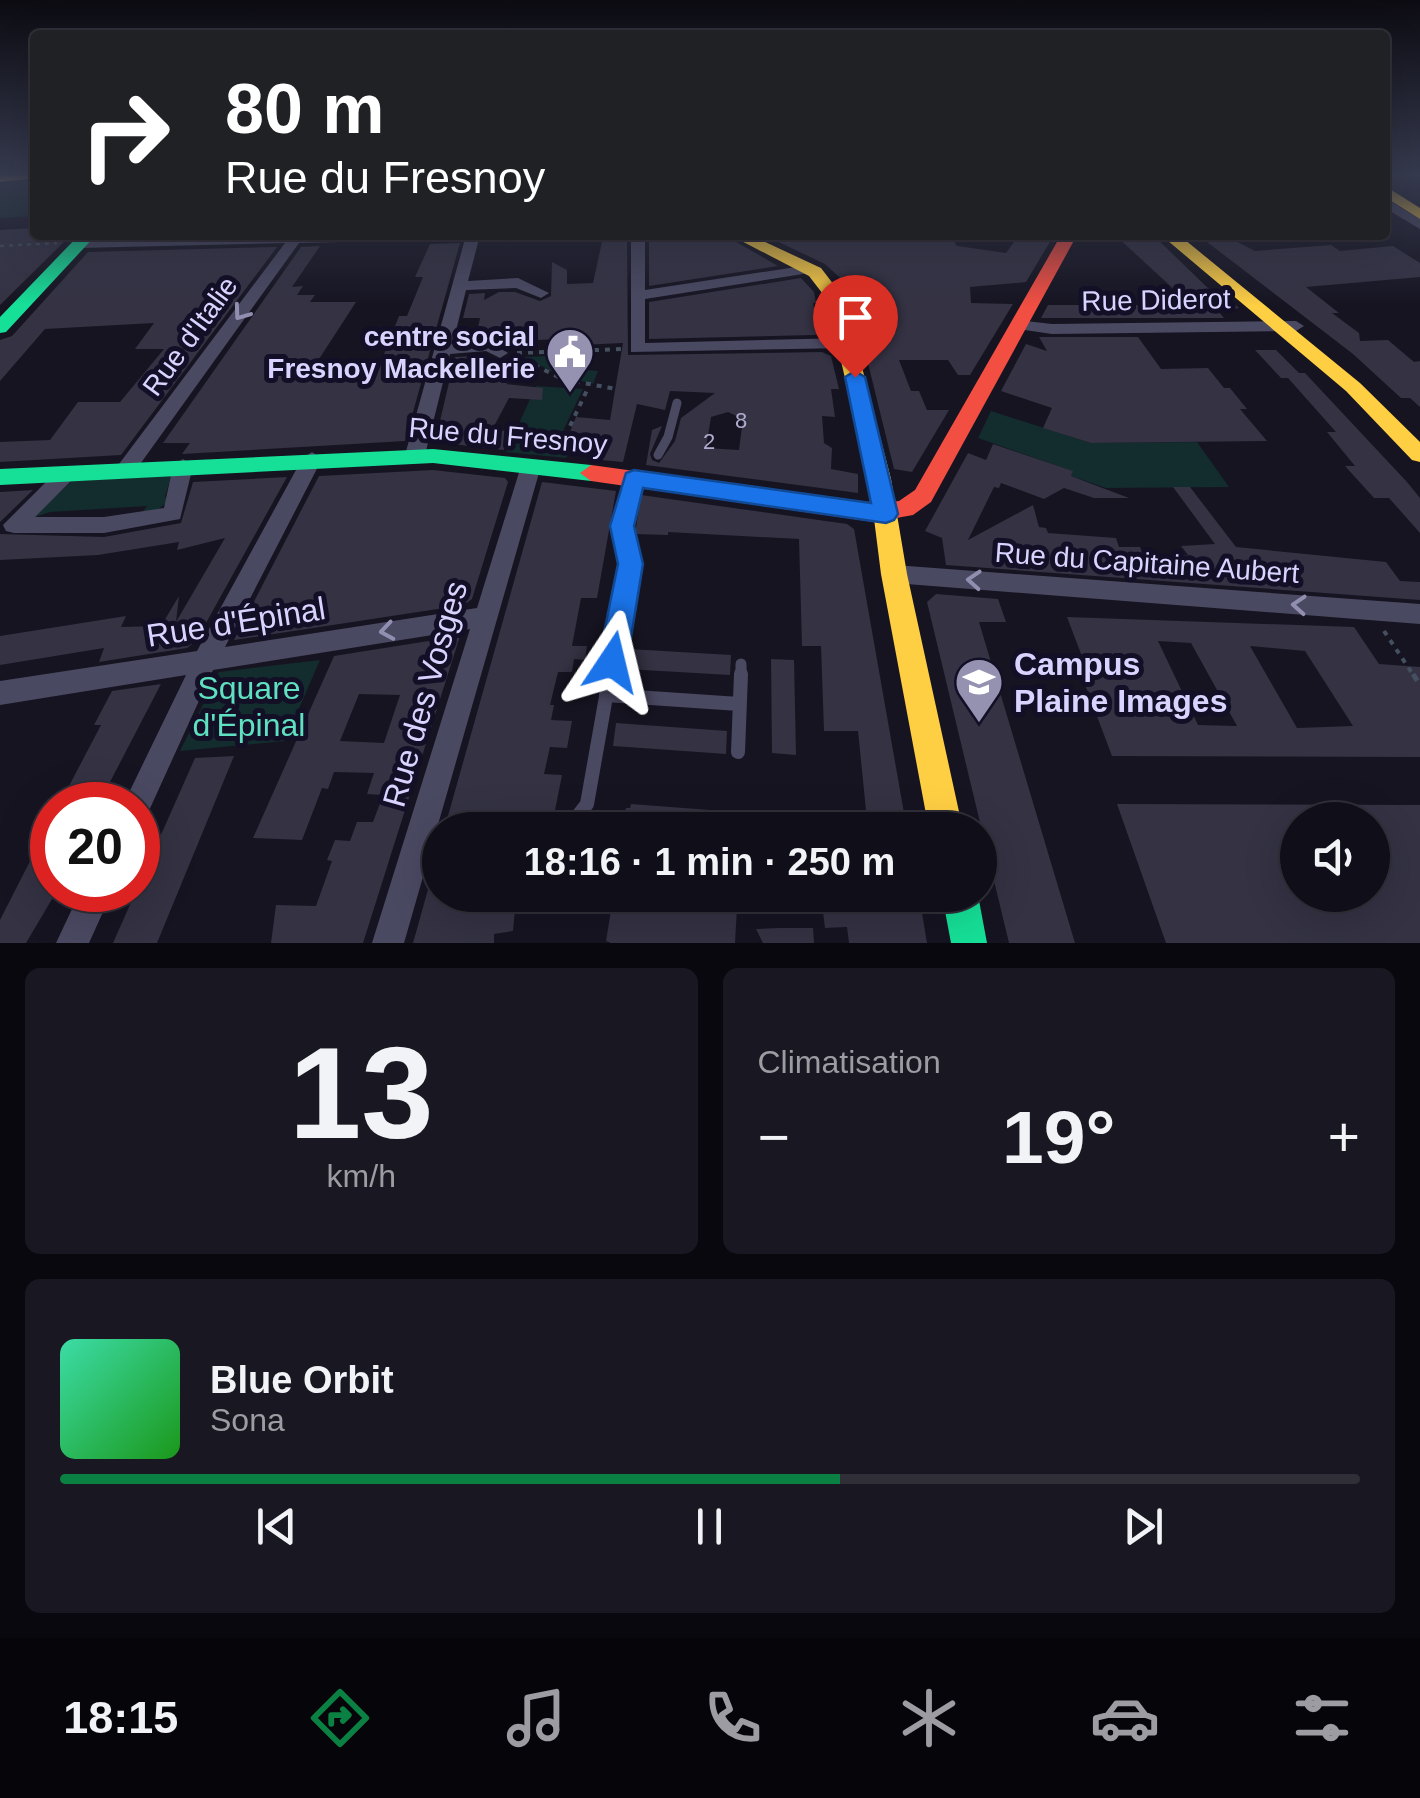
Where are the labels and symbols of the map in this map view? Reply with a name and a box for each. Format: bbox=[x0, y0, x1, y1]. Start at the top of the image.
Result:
street label: Rue d'Italie bbox=[137, 271, 243, 401]
pin bbox=[813, 275, 898, 378]
street label: Rue Diderot bbox=[1081, 283, 1231, 317]
one-way arrow bbox=[234, 302, 253, 321]
place label: centre social Fresnoy Mackellerie bbox=[267, 321, 535, 384]
public building icon: centre social Fresnoy Mackellerie bbox=[544, 326, 596, 394]
house number: 8 bbox=[735, 408, 747, 433]
street label: Rue du Fresnoy bbox=[407, 412, 609, 460]
house number: 2 bbox=[703, 429, 715, 454]
street label: Rue du Capitaine Aubert bbox=[994, 537, 1300, 589]
one-way arrow bbox=[966, 570, 982, 592]
street label: Rue des Vosges bbox=[376, 577, 474, 811]
street label: Rue d'Épinal bbox=[144, 590, 328, 654]
one-way arrow bbox=[1290, 594, 1306, 616]
position arrow bbox=[560, 610, 664, 714]
one-way arrow bbox=[378, 620, 395, 641]
place label: Campus Plaine Images bbox=[1014, 646, 1227, 719]
school or university icon: Campus Plaine Images bbox=[953, 656, 1005, 724]
park label: Square d'Épinal bbox=[193, 670, 305, 743]
speed limit sign: 20 bbox=[30, 782, 160, 912]

